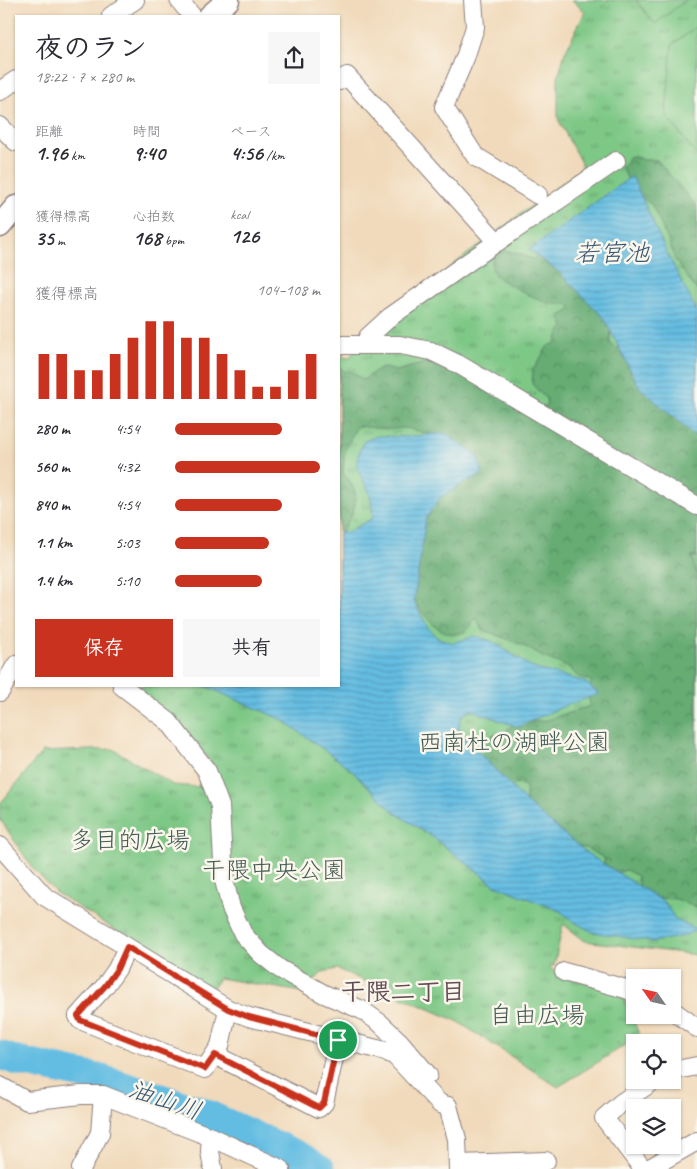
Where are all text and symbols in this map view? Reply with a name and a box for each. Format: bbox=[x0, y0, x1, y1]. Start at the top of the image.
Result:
text: 夜のラン bbox=[35, 30, 147, 65]
button: share bbox=[268, 32, 320, 84]
text: 18:22 · 7 × 280 m bbox=[35, 67, 134, 87]
text: 距離 bbox=[35, 123, 63, 140]
text: 時間 bbox=[133, 123, 161, 140]
text: ペース bbox=[230, 123, 272, 140]
text: 1.96 bbox=[35, 140, 68, 166]
text: 9:40 bbox=[133, 140, 165, 166]
text: 4:56 bbox=[230, 140, 263, 166]
text: km bbox=[68, 147, 85, 164]
text: /km bbox=[263, 147, 285, 164]
text: kcal bbox=[230, 206, 249, 223]
text: 獲得標高 bbox=[35, 208, 91, 225]
text: 心拍数 bbox=[133, 208, 175, 225]
text: 126 bbox=[230, 223, 259, 249]
text: 35 bbox=[35, 225, 54, 251]
text: 168 bbox=[133, 225, 161, 251]
text: m bbox=[54, 232, 65, 249]
text: bpm bbox=[161, 232, 184, 249]
water label: 若宮池 bbox=[574, 237, 650, 269]
text: 104–108 m bbox=[257, 280, 320, 300]
text: 獲得標高 bbox=[35, 284, 99, 304]
text: 280 m bbox=[35, 419, 70, 439]
text: 4:54 bbox=[115, 419, 140, 439]
text: 560 m bbox=[35, 457, 70, 477]
text: 4:32 bbox=[115, 457, 140, 477]
text: 840 m bbox=[35, 495, 70, 515]
text: 4:54 bbox=[115, 495, 140, 515]
text: 1.1 km bbox=[35, 533, 72, 553]
text: 5:03 bbox=[115, 533, 140, 553]
text: 1.4 km bbox=[35, 571, 72, 591]
text: 5:10 bbox=[115, 571, 140, 591]
button: 保存 bbox=[35, 619, 173, 677]
button: 共有 bbox=[183, 619, 320, 677]
park label: 西南杜の湖畔公園 bbox=[418, 727, 610, 757]
park label: 多目的広場 bbox=[70, 825, 190, 855]
park label: 干隈中央公園 bbox=[202, 855, 346, 885]
north arrow bbox=[626, 969, 681, 1024]
map controls bbox=[626, 969, 681, 1154]
district label: 干隈二丁目 bbox=[340, 976, 466, 1008]
park label: 自由広場 bbox=[489, 1000, 585, 1030]
pin bbox=[317, 1019, 359, 1061]
icon: arrive bbox=[324, 1026, 352, 1054]
button: locate bbox=[626, 1034, 681, 1089]
water label: 油山川 bbox=[124, 1073, 206, 1127]
button: layers bbox=[626, 1099, 681, 1154]

